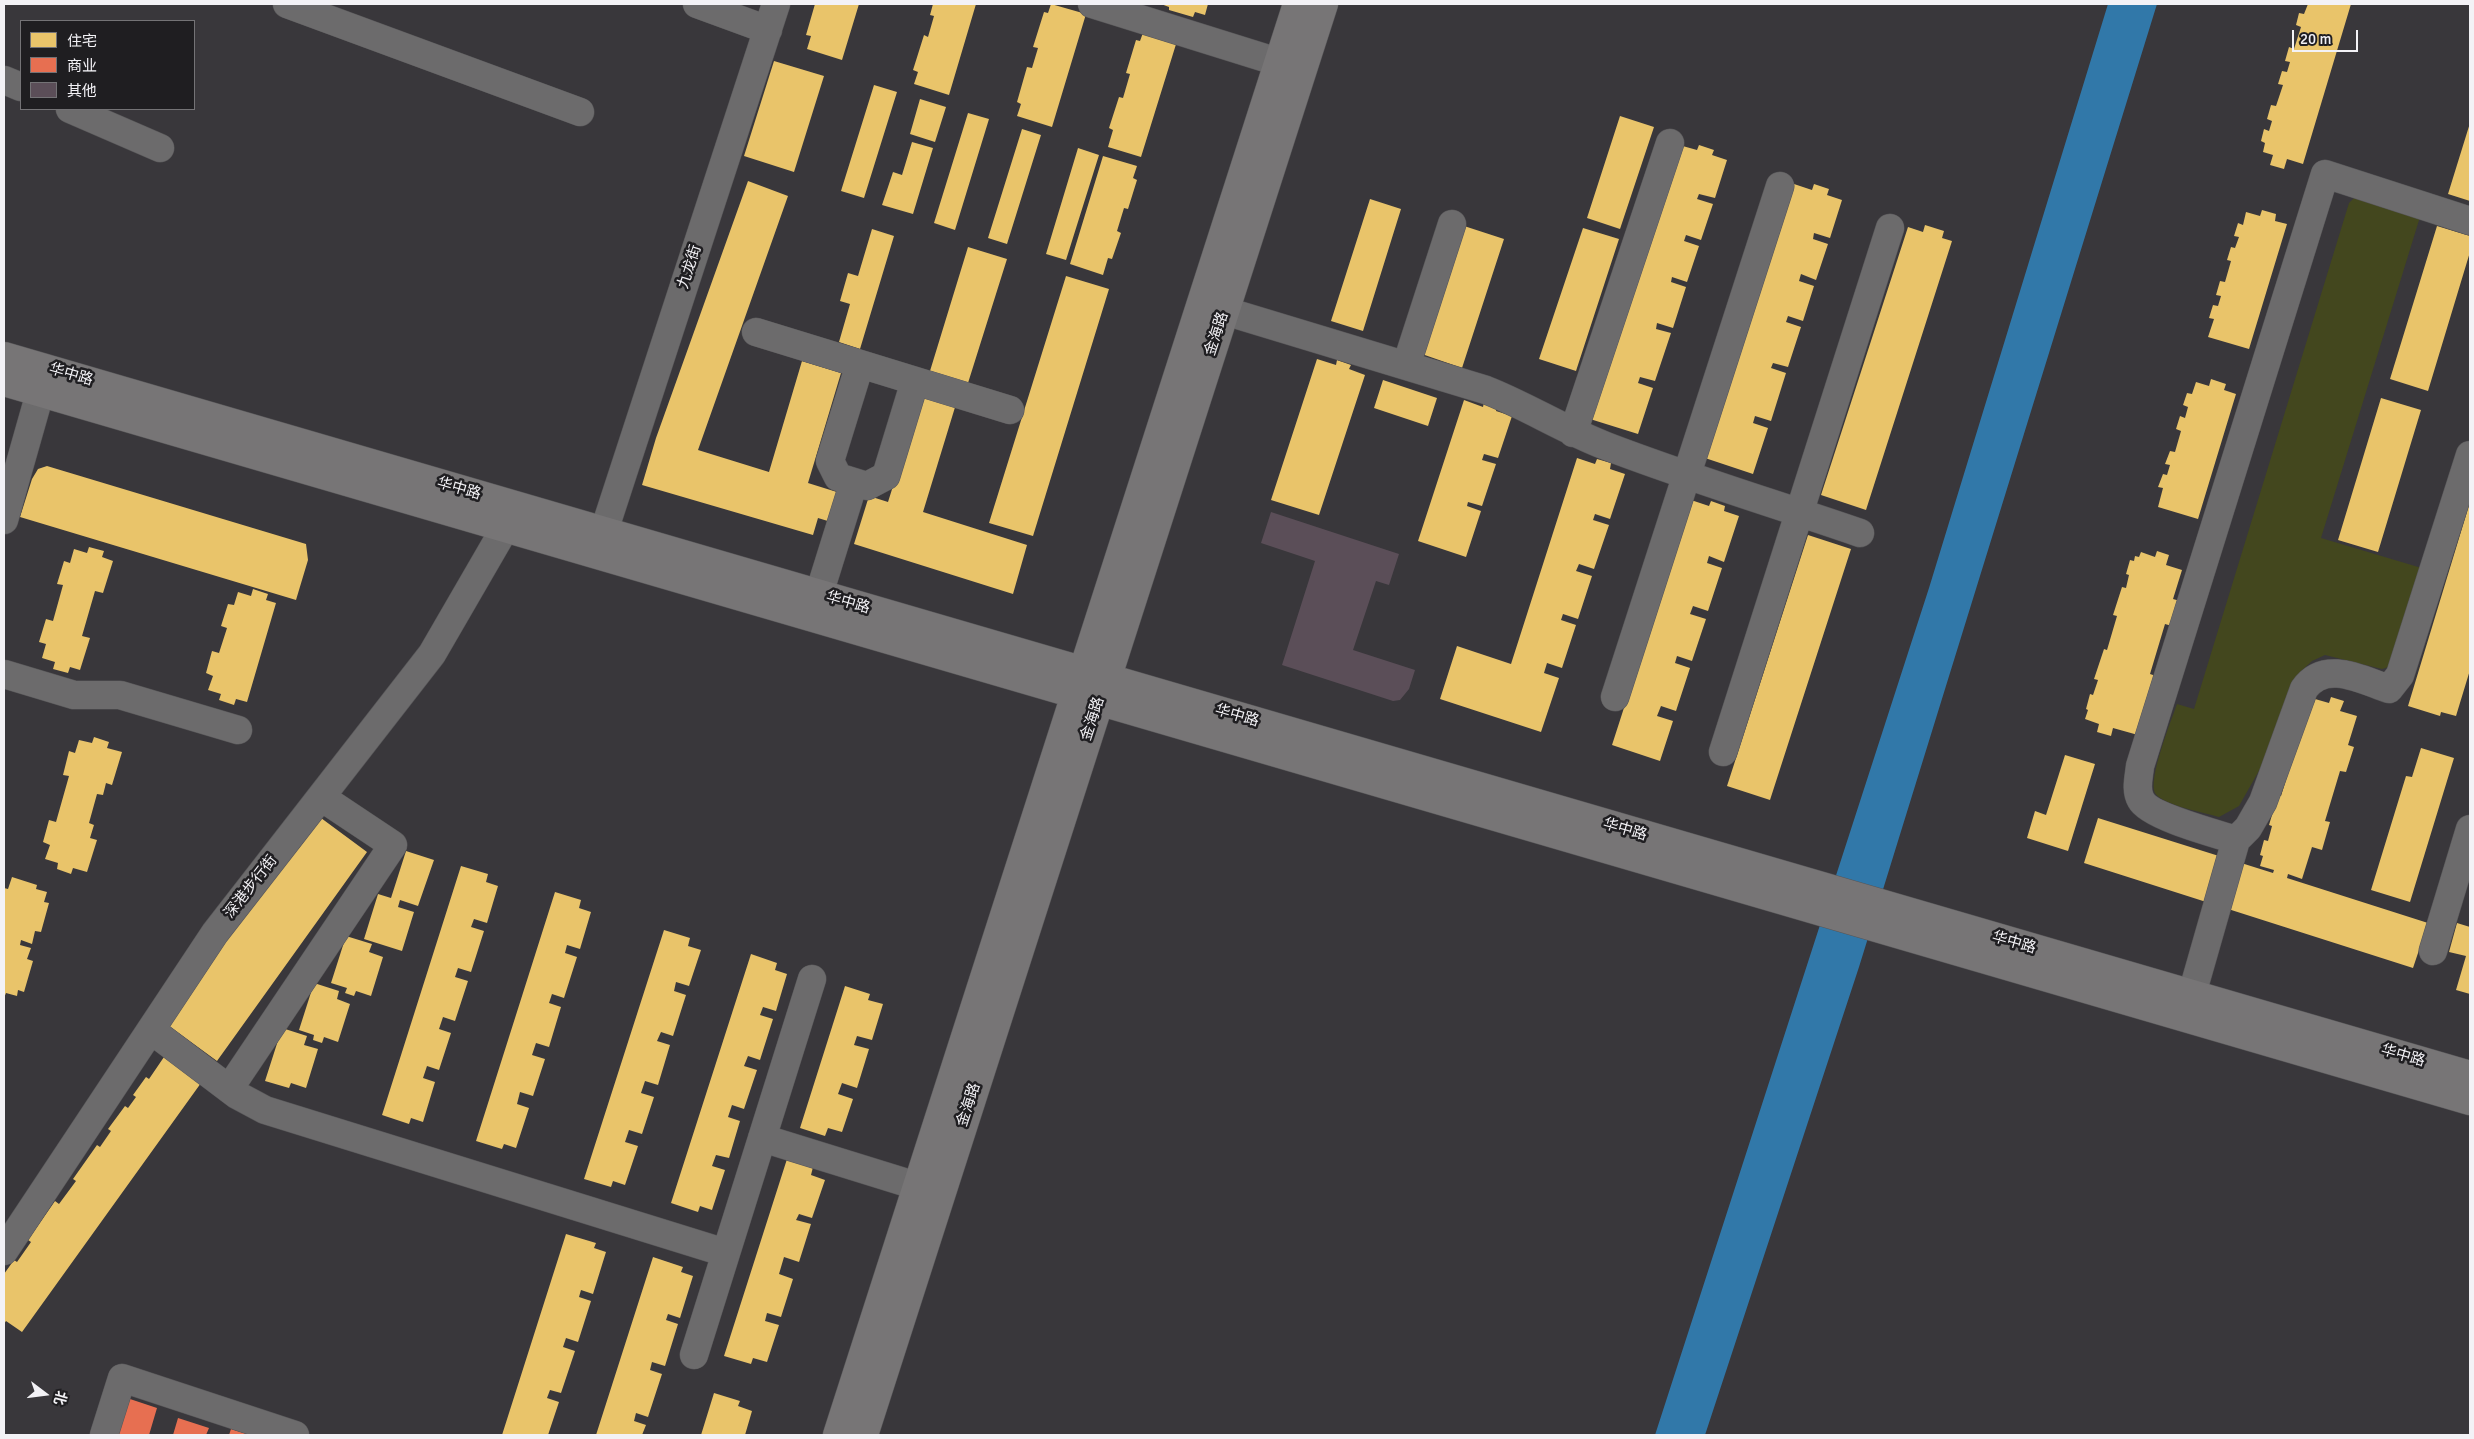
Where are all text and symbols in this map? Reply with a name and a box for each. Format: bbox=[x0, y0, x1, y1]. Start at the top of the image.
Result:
legend bbox=[20, 20, 195, 110]
scale bar bbox=[2294, 20, 2360, 52]
text: 20 m bbox=[2300, 30, 2331, 48]
text: 住宅 bbox=[67, 32, 97, 50]
text: 商业 bbox=[67, 57, 97, 75]
text: 其他 bbox=[67, 82, 97, 100]
street label: 九龙街 bbox=[674, 243, 706, 291]
street label: 金海路 bbox=[1201, 310, 1233, 358]
street label: 华中路 bbox=[47, 360, 95, 390]
street label: 华中路 bbox=[435, 474, 483, 504]
street label: 华中路 bbox=[824, 588, 872, 618]
street label: 金海路 bbox=[1077, 695, 1109, 743]
street label: 华中路 bbox=[1213, 701, 1261, 731]
street label: 华中路 bbox=[1601, 815, 1649, 845]
street label: 深港步行街 bbox=[221, 852, 281, 922]
street label: 华中路 bbox=[1990, 928, 2038, 958]
street label: 华中路 bbox=[2379, 1041, 2427, 1071]
street label: 金海路 bbox=[953, 1081, 985, 1129]
north arrow bbox=[20, 1369, 70, 1419]
text: 北 bbox=[50, 1389, 70, 1407]

